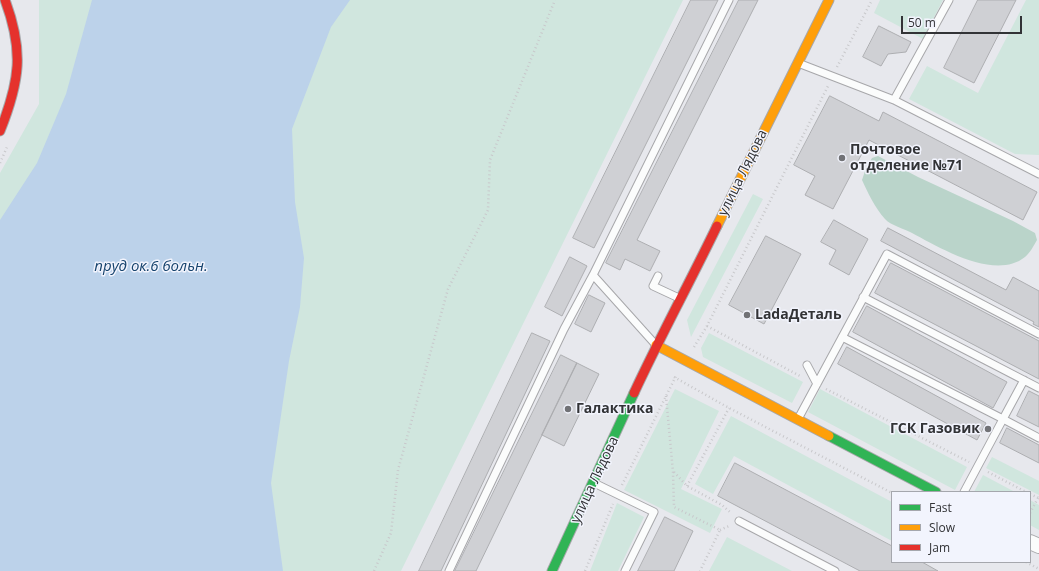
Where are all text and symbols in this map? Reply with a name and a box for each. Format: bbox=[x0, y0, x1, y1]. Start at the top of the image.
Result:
scale bar bbox=[903, 8, 1024, 34]
text: 50 m bbox=[908, 14, 936, 31]
street label: улица Лядова bbox=[715, 127, 771, 219]
place label: Почтовое отделение №71 bbox=[850, 142, 963, 174]
marker: Почтовое отделение №71 bbox=[837, 153, 847, 163]
water label: пруд ок.6 больн. bbox=[94, 258, 208, 276]
place label: LadaДеталь bbox=[755, 307, 841, 323]
marker: LadaДеталь bbox=[742, 310, 752, 320]
place label: Галактика bbox=[576, 401, 653, 417]
marker: Галактика bbox=[563, 404, 573, 414]
place label: ГСК Газовик bbox=[890, 421, 980, 437]
marker: ГСК Газовик bbox=[983, 424, 993, 434]
street label: улица Лядова bbox=[568, 434, 622, 526]
legend bbox=[891, 491, 1031, 563]
text: Fast bbox=[929, 499, 952, 516]
text: Slow bbox=[929, 519, 955, 536]
text: Jam bbox=[929, 539, 950, 556]

